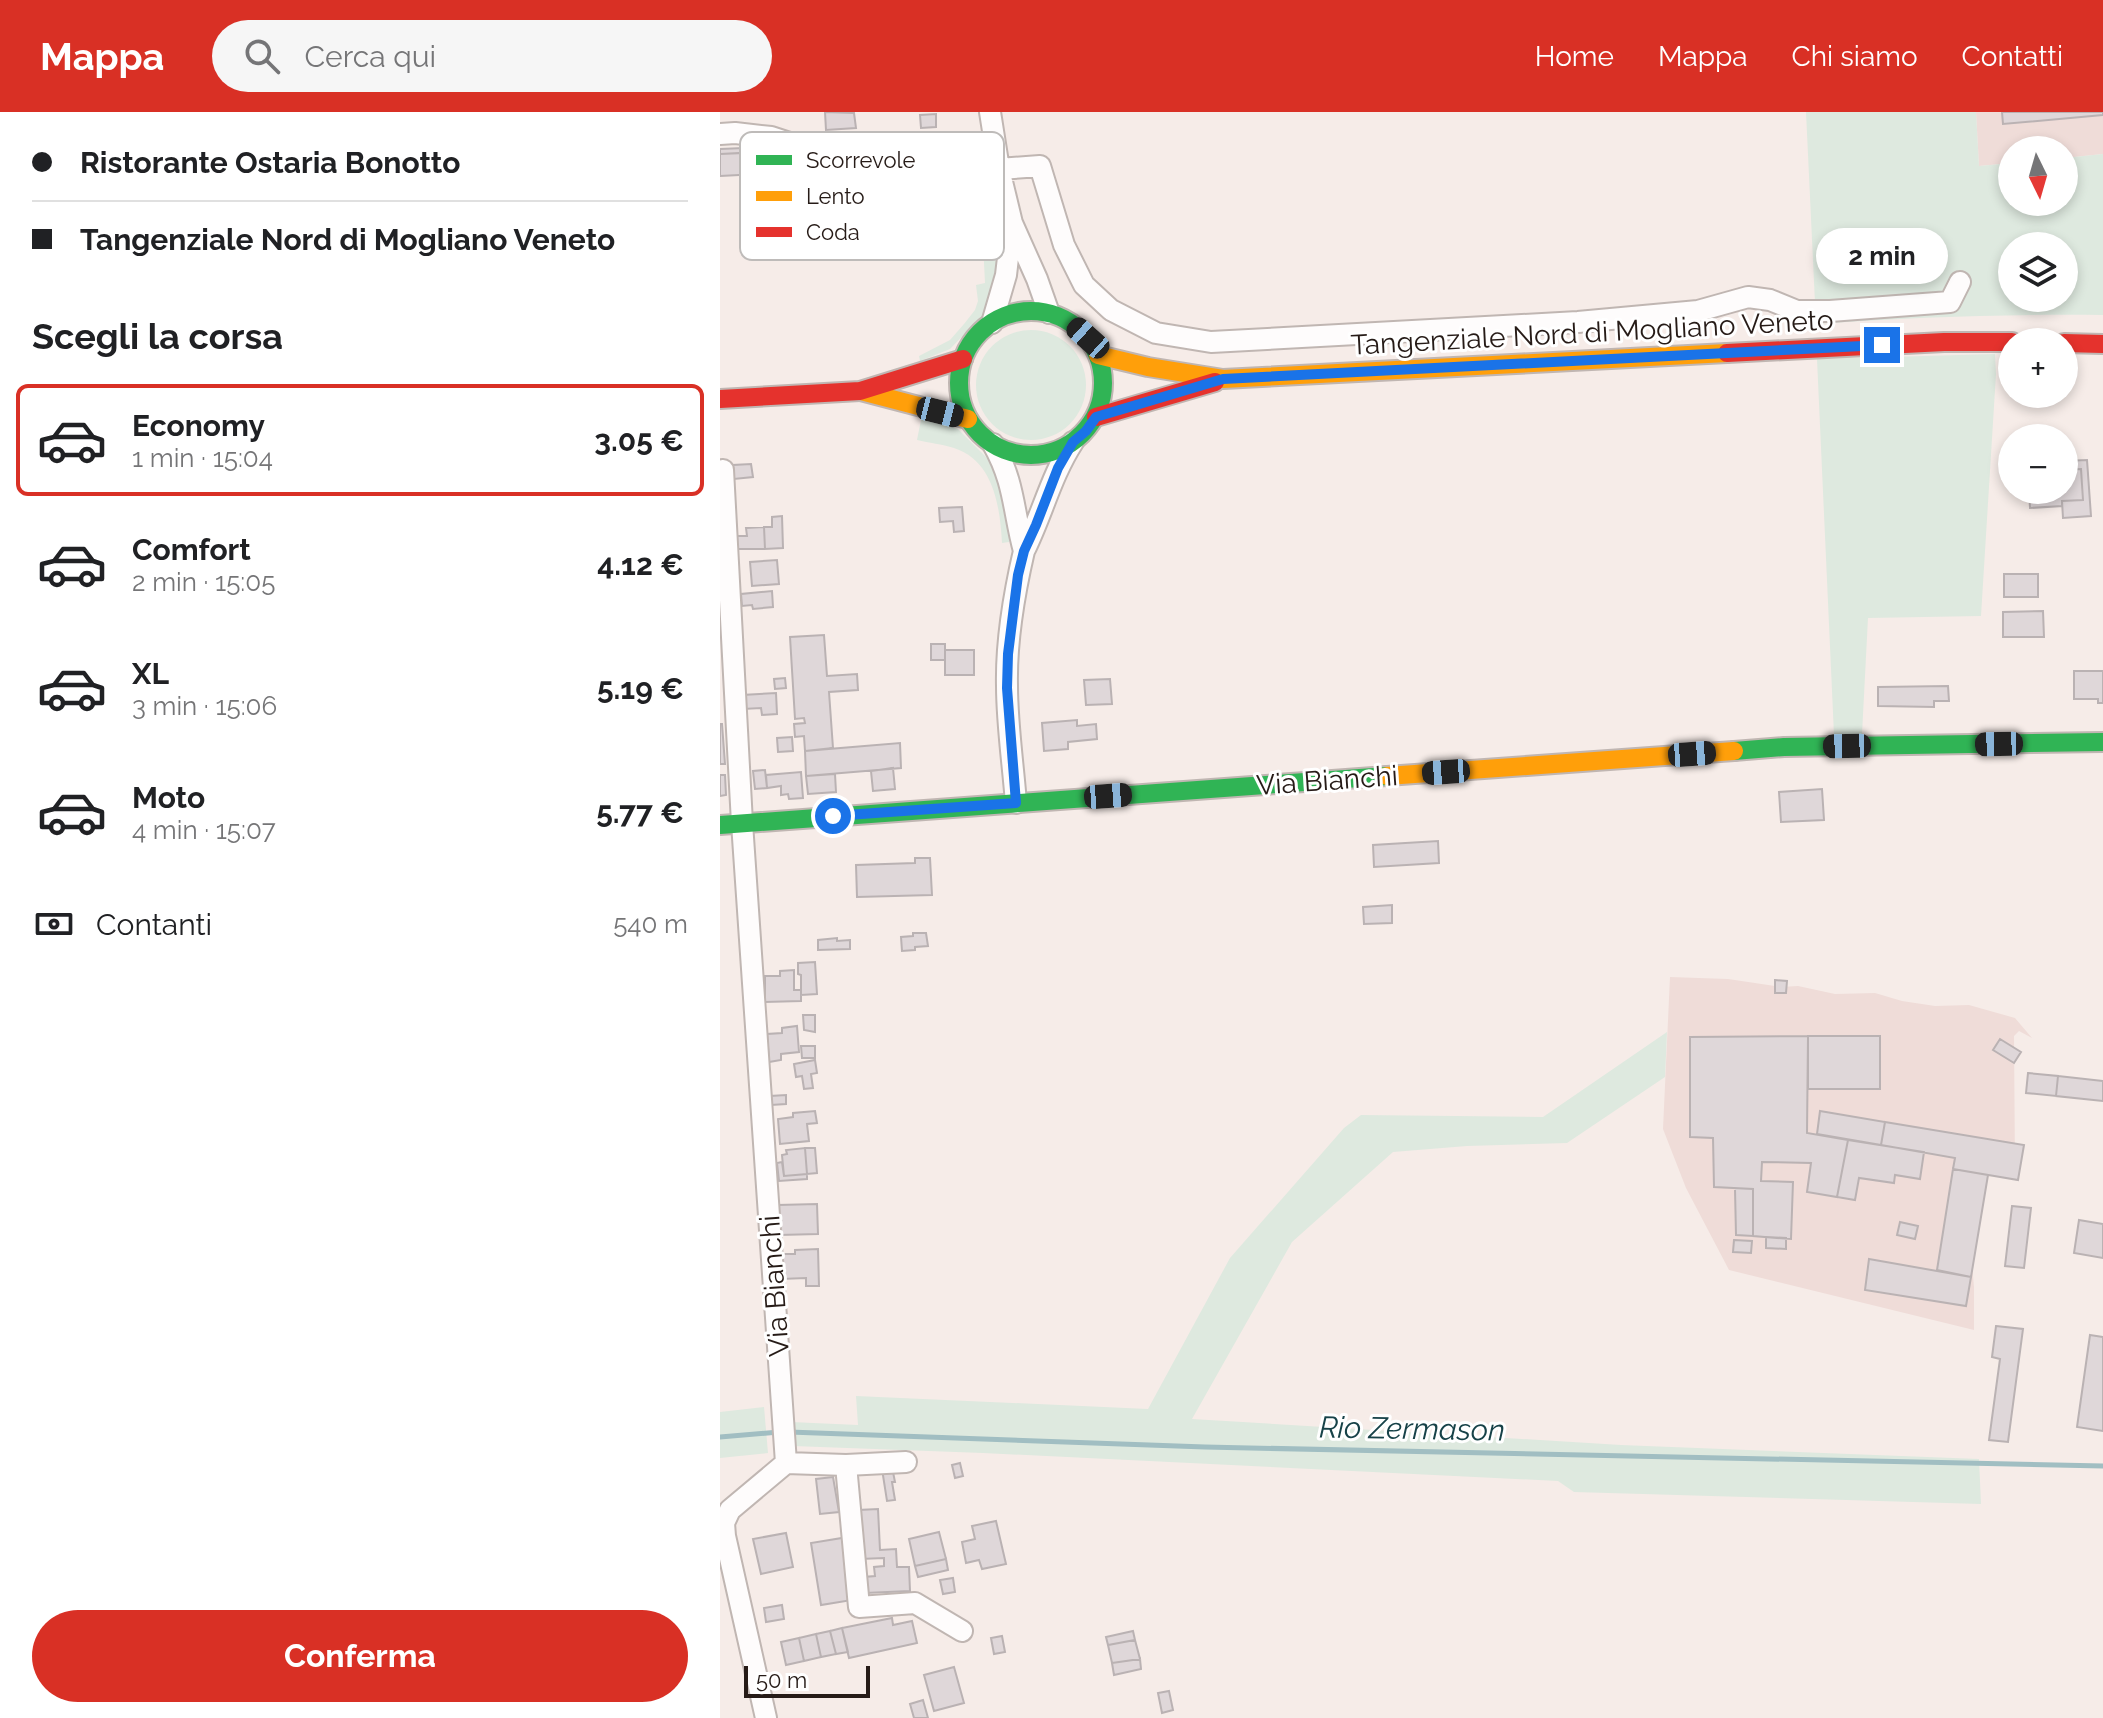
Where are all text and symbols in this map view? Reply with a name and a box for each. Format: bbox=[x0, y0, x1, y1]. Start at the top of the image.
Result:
search box bbox=[212, 20, 772, 92]
text: Mappa bbox=[40, 34, 164, 79]
icon: search bbox=[240, 34, 284, 78]
text: Cerca qui bbox=[304, 39, 436, 74]
text: Home bbox=[1535, 40, 1614, 73]
text: Mappa bbox=[1658, 40, 1747, 73]
text: Chi siamo bbox=[1791, 40, 1918, 73]
text: Contatti bbox=[1962, 40, 2063, 73]
legend bbox=[740, 132, 1004, 260]
north arrow bbox=[1998, 136, 2078, 216]
map controls bbox=[1998, 136, 2078, 504]
text: Ristorante Ostaria Bonotto bbox=[80, 145, 460, 180]
text: Scorrevole bbox=[806, 147, 916, 173]
text: Lento bbox=[806, 183, 864, 209]
text: Coda bbox=[806, 219, 860, 245]
text: Tangenziale Nord di Mogliano Veneto bbox=[80, 222, 615, 257]
callout: 2 min bbox=[1816, 229, 1948, 285]
button: layers bbox=[1998, 232, 2078, 312]
text: 2 min bbox=[1848, 241, 1916, 271]
street label: Tangenziale Nord di Mogliano Veneto bbox=[1350, 303, 1834, 362]
car bbox=[1062, 313, 1114, 363]
text: Scegli la corsa bbox=[32, 315, 283, 357]
route end bbox=[1864, 327, 1900, 363]
button: + bbox=[1998, 328, 2078, 408]
car bbox=[914, 395, 966, 429]
icon: car bbox=[36, 404, 108, 476]
text: Economy bbox=[132, 408, 265, 443]
text: 3.05 € bbox=[594, 423, 684, 458]
button: − bbox=[1998, 424, 2078, 504]
text: 1 min · 15:04 bbox=[132, 443, 273, 473]
icon: car bbox=[36, 528, 108, 600]
text: Comfort bbox=[132, 532, 251, 567]
text: 4.12 € bbox=[597, 547, 684, 582]
text: 2 min · 15:05 bbox=[132, 567, 275, 597]
icon: car bbox=[36, 652, 108, 724]
text: XL bbox=[132, 656, 169, 691]
text: 5.19 € bbox=[597, 671, 684, 706]
text: 3 min · 15:06 bbox=[132, 691, 277, 721]
car bbox=[1975, 732, 2023, 756]
car bbox=[1823, 734, 1871, 758]
car bbox=[1667, 740, 1717, 768]
car bbox=[1421, 758, 1471, 786]
street label: Via Bianchi bbox=[1255, 759, 1399, 802]
icon: car bbox=[36, 776, 108, 848]
text: Moto bbox=[132, 780, 205, 815]
car bbox=[1083, 782, 1133, 810]
text: 5.77 € bbox=[596, 795, 684, 830]
route start bbox=[815, 798, 851, 834]
text: 4 min · 15:07 bbox=[132, 815, 276, 845]
icon: cash bbox=[32, 902, 76, 946]
text: Contanti bbox=[96, 907, 212, 942]
text: 540 m bbox=[613, 909, 688, 939]
street label: Via Bianchi bbox=[753, 1214, 796, 1358]
water label: Rio Zermason bbox=[1319, 1409, 1505, 1448]
button: Conferma bbox=[32, 1610, 688, 1702]
scale bar bbox=[744, 1662, 870, 1698]
text: 50 m bbox=[756, 1667, 807, 1693]

